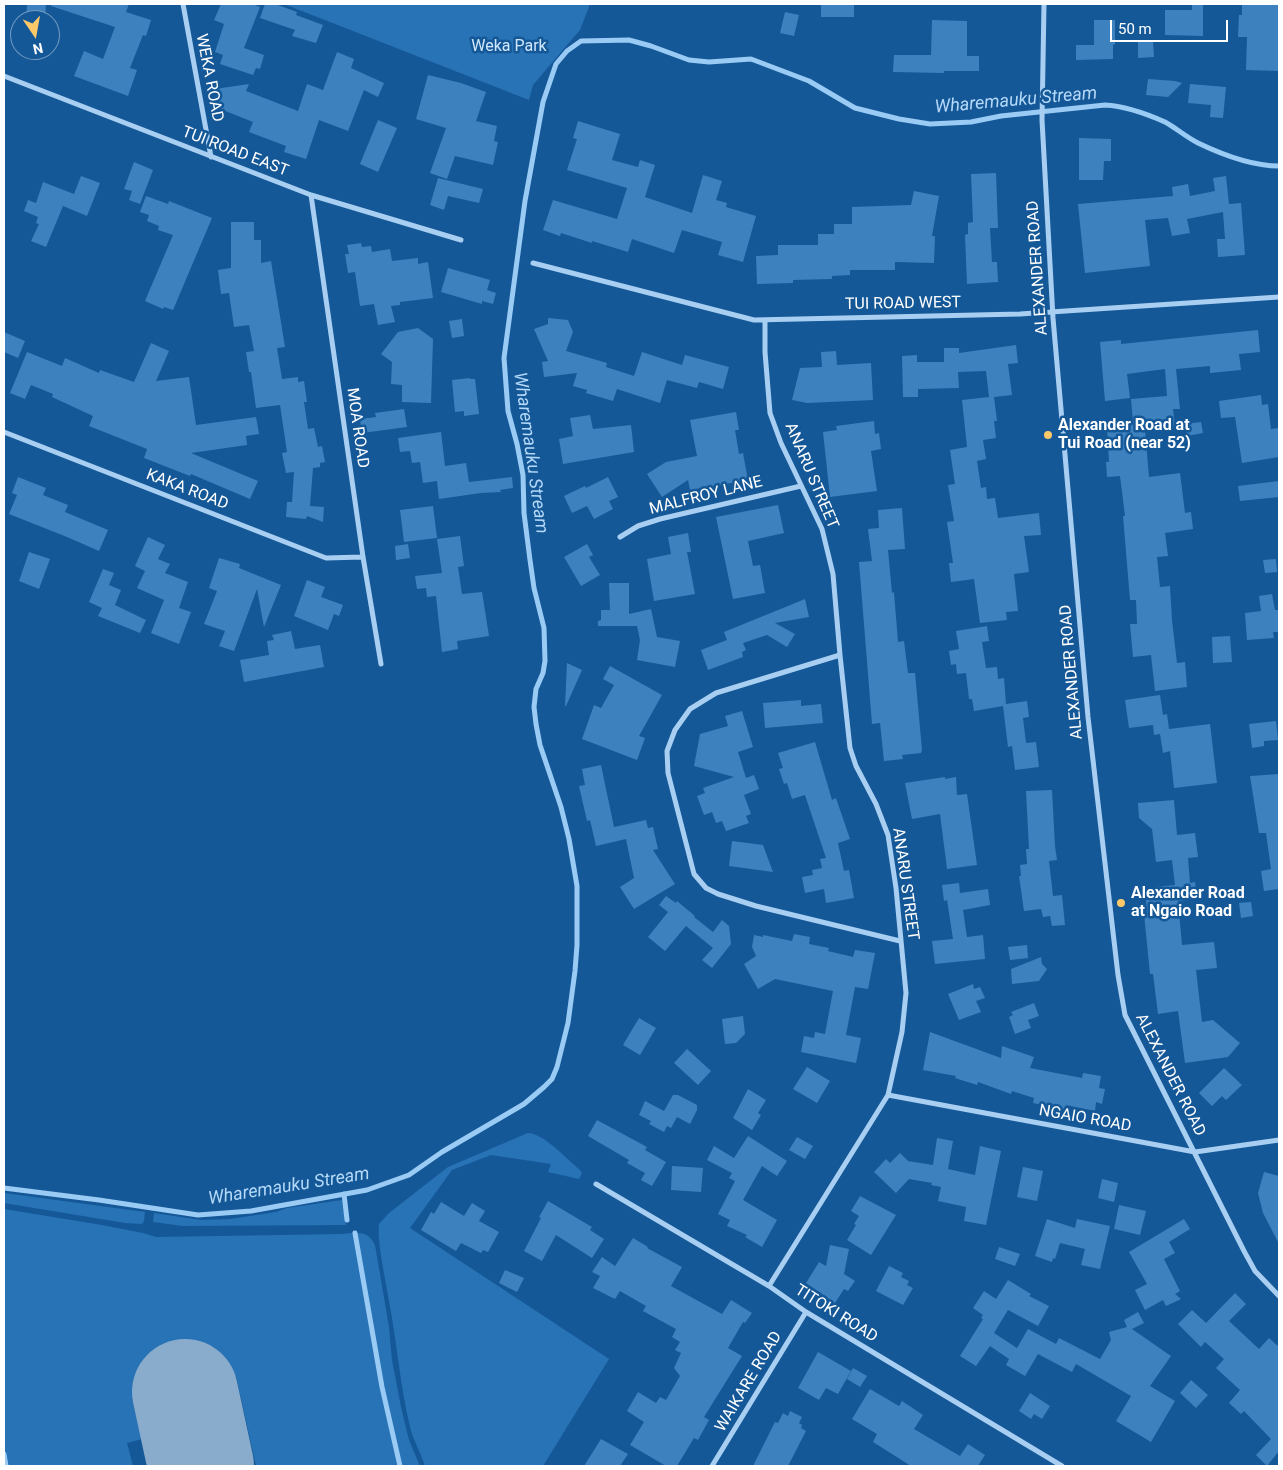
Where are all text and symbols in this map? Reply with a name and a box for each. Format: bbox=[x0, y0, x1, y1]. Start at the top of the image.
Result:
north arrow bbox=[10, 10, 60, 60]
scale bar bbox=[1113, 10, 1230, 42]
text: 50 m bbox=[1118, 20, 1152, 38]
street label: WEKA ROAD bbox=[191, 32, 227, 124]
park label: Weka Park bbox=[471, 37, 547, 57]
text: N bbox=[31, 40, 44, 58]
water label: Wharemauku Stream bbox=[934, 83, 1098, 119]
street label: TUI ROAD EAST bbox=[179, 123, 291, 181]
street label: ALEXANDER ROAD bbox=[1024, 200, 1052, 336]
street label: TUI ROAD WEST bbox=[845, 293, 961, 315]
water label: Wharemauku Stream bbox=[508, 371, 552, 535]
street label: MOA ROAD bbox=[342, 387, 372, 469]
place label: Alexander Road at Tui Road (near 52) bbox=[1058, 416, 1191, 454]
street label: ANARU STREET bbox=[780, 420, 842, 532]
marker: Alexander Road at Tui Road (near 52) bbox=[1042, 429, 1054, 441]
street label: KAKA ROAD bbox=[143, 466, 231, 514]
street label: MALFROY LANE bbox=[647, 473, 765, 519]
street label: ALEXANDER ROAD bbox=[1057, 604, 1087, 740]
street label: ANARU STREET bbox=[888, 827, 922, 941]
place label: Alexander Road at Ngaio Road bbox=[1131, 884, 1245, 922]
marker: Alexander Road at Ngaio Road bbox=[1115, 897, 1127, 909]
street label: ALEXANDER ROAD bbox=[1131, 1010, 1209, 1140]
street label: NGAIO ROAD bbox=[1037, 1101, 1133, 1137]
water label: Wharemauku Stream bbox=[207, 1164, 371, 1210]
street label: TITOKI ROAD bbox=[791, 1281, 881, 1347]
street label: WAIKARE ROAD bbox=[711, 1328, 787, 1436]

